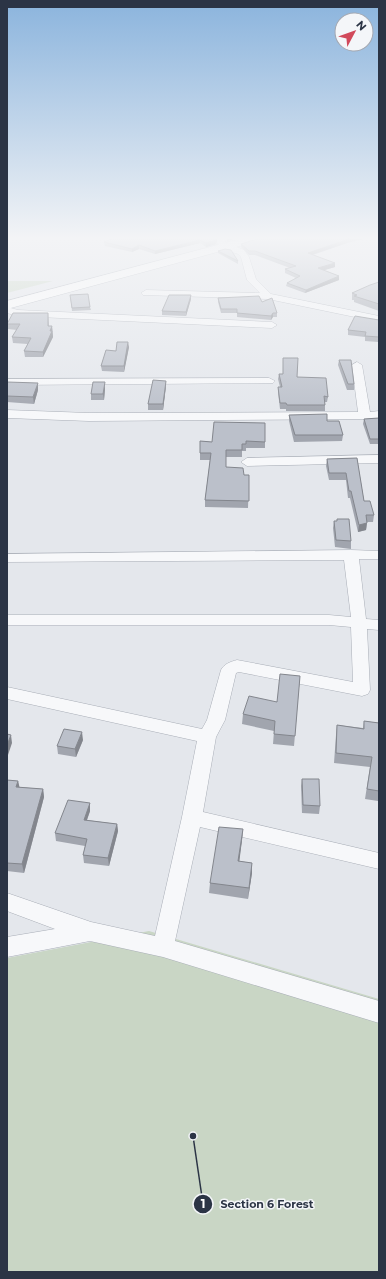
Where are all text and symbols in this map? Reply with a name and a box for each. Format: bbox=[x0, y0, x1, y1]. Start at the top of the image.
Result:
north arrow bbox=[334, 12, 374, 52]
text: N bbox=[353, 17, 370, 33]
callout: Section 6 Forest bbox=[193, 1193, 322, 1216]
text: 1 bbox=[201, 1196, 205, 1211]
text: Section 6 Forest bbox=[221, 1197, 314, 1211]

